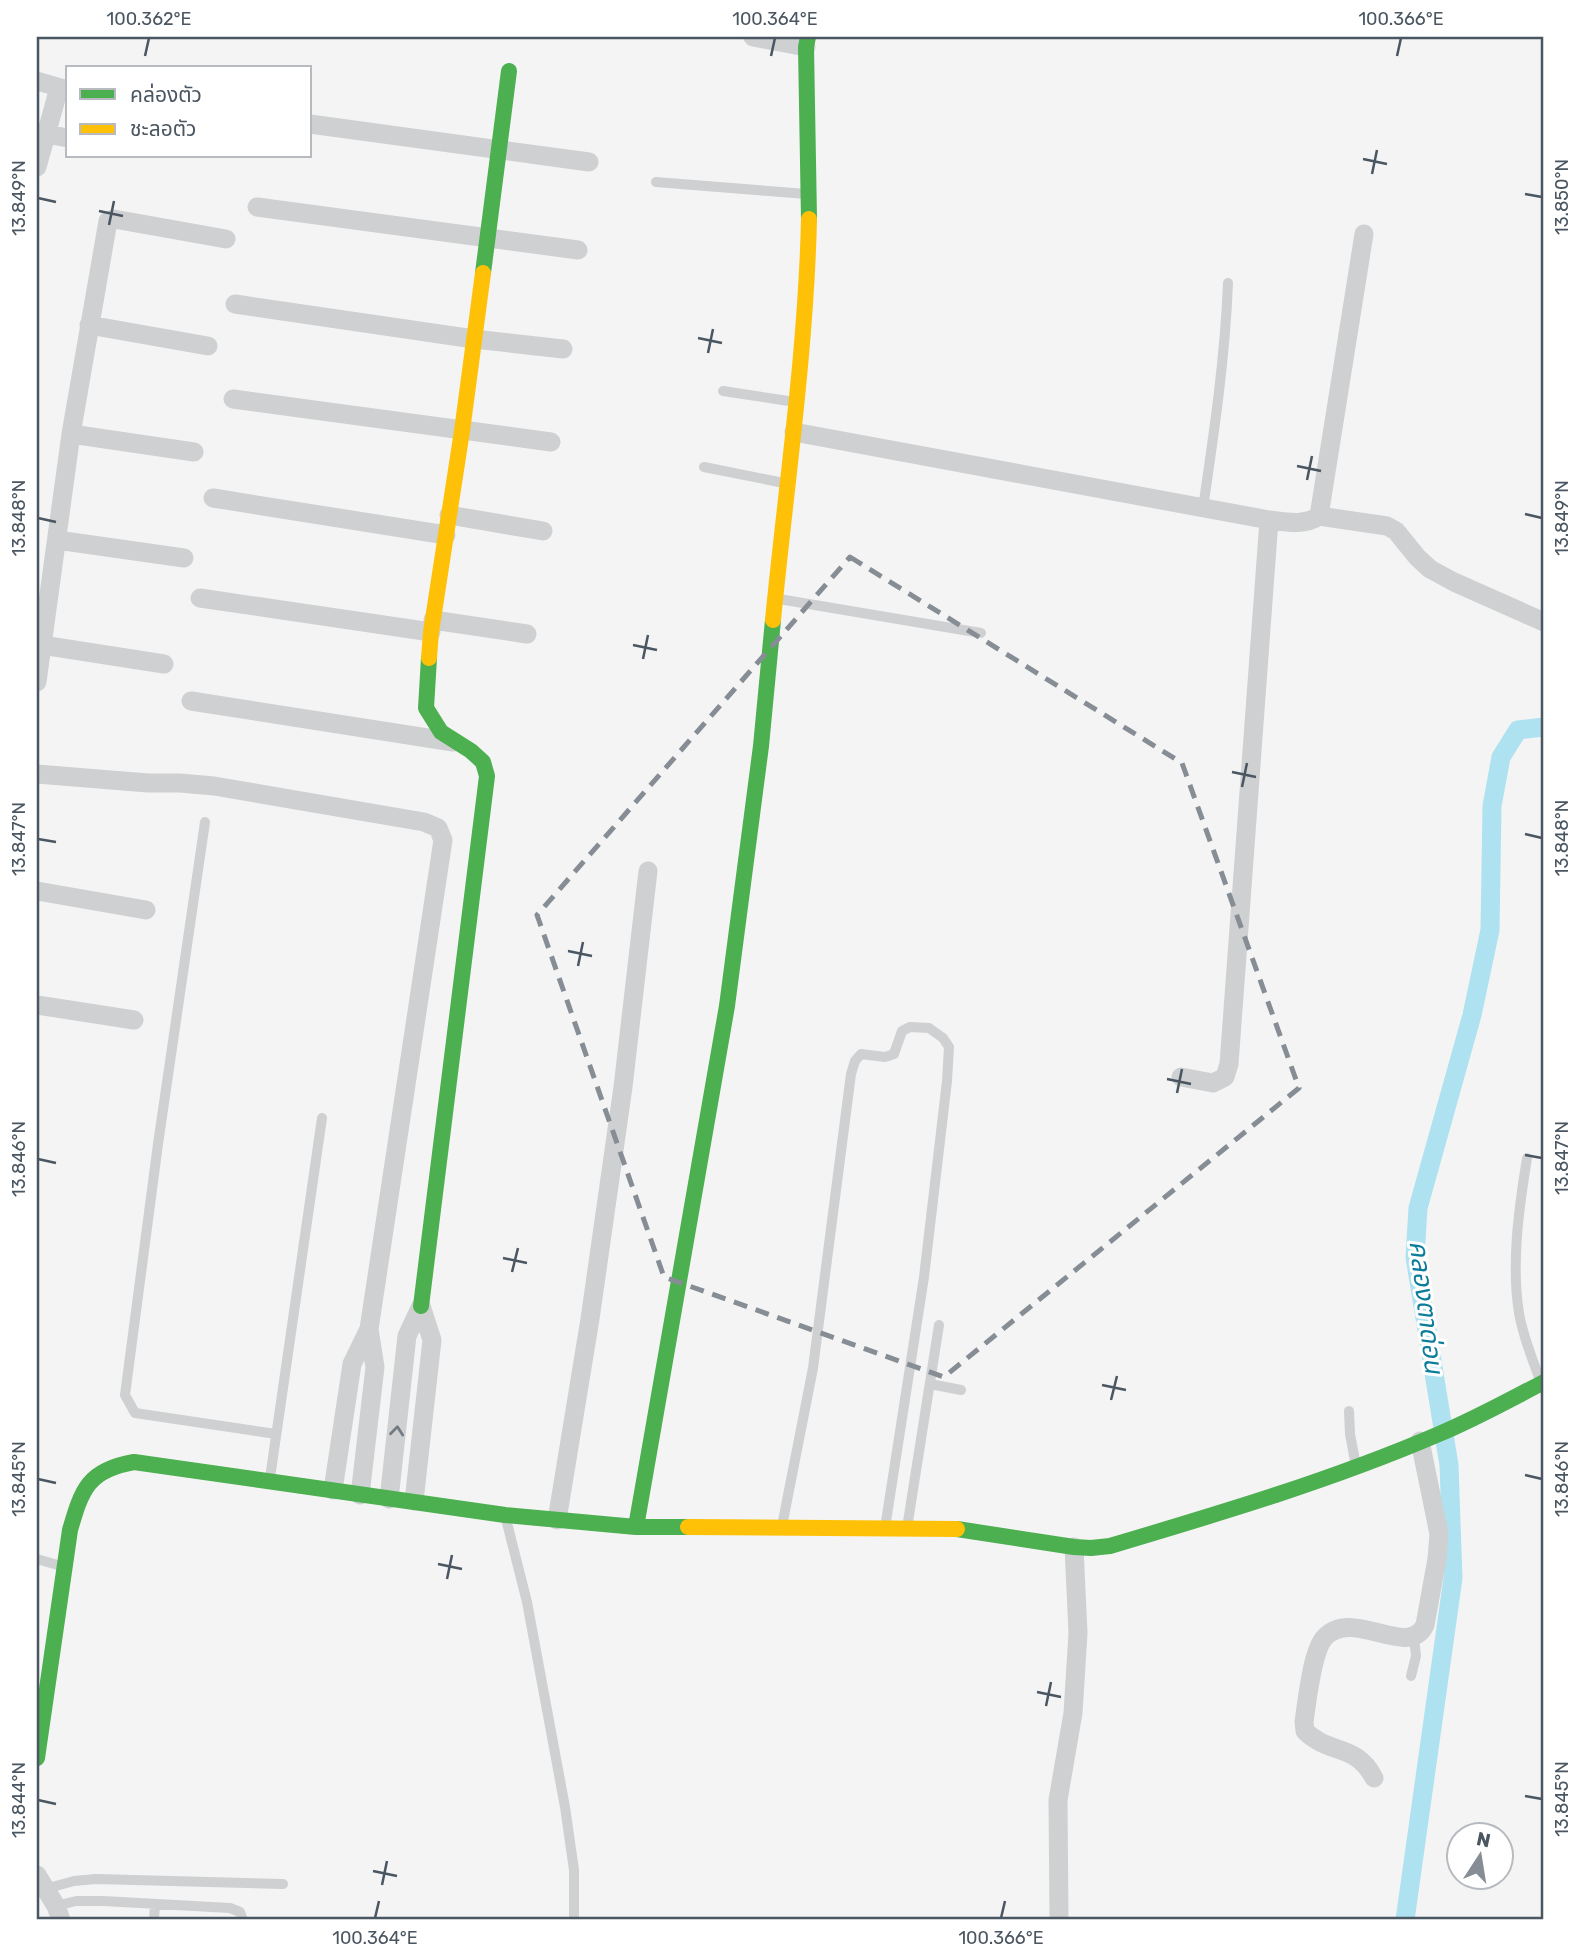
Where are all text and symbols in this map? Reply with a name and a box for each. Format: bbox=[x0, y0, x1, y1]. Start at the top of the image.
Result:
text: 100.362°E bbox=[107, 8, 191, 30]
text: 100.364°E bbox=[732, 8, 818, 30]
text: 100.366°E bbox=[1358, 8, 1444, 30]
legend bbox=[66, 66, 312, 158]
text: คล่องตัว bbox=[130, 82, 202, 107]
text: ชะลอตัว bbox=[130, 116, 196, 141]
text: 13.850°N bbox=[1551, 159, 1573, 235]
text: 13.849°N bbox=[8, 160, 30, 236]
text: 13.848°N bbox=[8, 480, 30, 556]
text: 13.849°N bbox=[1551, 480, 1573, 556]
text: 13.848°N bbox=[1551, 800, 1573, 876]
text: 13.847°N bbox=[8, 802, 30, 876]
text: 13.846°N bbox=[8, 1121, 30, 1197]
text: 13.847°N bbox=[1551, 1121, 1573, 1195]
water label: คลองตาด่อน bbox=[1402, 1239, 1450, 1377]
one-way arrow bbox=[389, 1425, 404, 1437]
text: 13.845°N bbox=[8, 1441, 30, 1517]
text: 13.846°N bbox=[1551, 1441, 1573, 1517]
text: 13.845°N bbox=[1551, 1761, 1573, 1837]
text: 13.844°N bbox=[8, 1762, 30, 1838]
north arrow bbox=[1444, 1820, 1514, 1890]
text: N bbox=[1474, 1827, 1493, 1853]
text: 100.364°E bbox=[332, 1927, 418, 1949]
text: 100.366°E bbox=[958, 1927, 1044, 1949]

